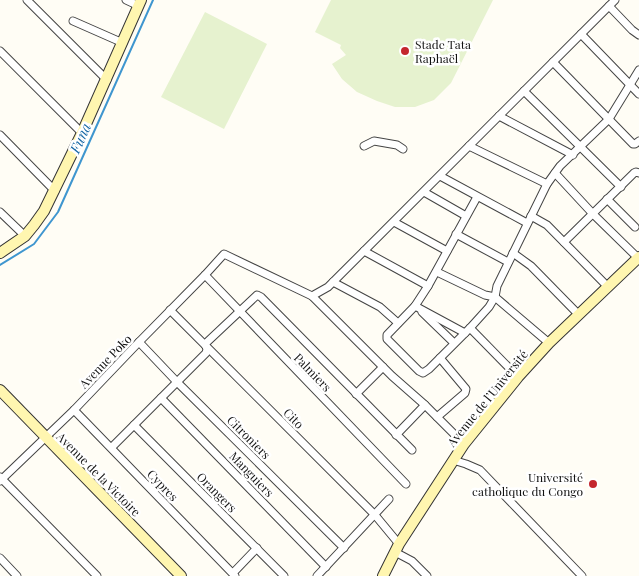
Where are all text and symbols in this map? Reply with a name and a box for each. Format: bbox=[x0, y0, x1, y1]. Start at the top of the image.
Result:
place label: Stade Tata Raphaël bbox=[415, 36, 471, 66]
marker: Stade Tata Raphaël bbox=[399, 45, 411, 57]
water label: Funa bbox=[65, 120, 95, 157]
street label: Avenue Poko bbox=[75, 330, 135, 392]
street label: Avenue de l’Université bbox=[442, 346, 531, 450]
street label: Palmiers bbox=[291, 349, 335, 395]
street label: Cito bbox=[280, 404, 308, 432]
street label: Citroniers bbox=[224, 412, 274, 462]
street label: Avenue de la Victoire bbox=[53, 428, 144, 519]
street label: Manguiers bbox=[226, 448, 278, 500]
street label: Cypres bbox=[144, 466, 182, 504]
street label: Orangers bbox=[194, 469, 240, 515]
place label: Université catholique du Congo bbox=[472, 469, 583, 499]
marker: Université catholique du Congo bbox=[587, 478, 599, 490]

